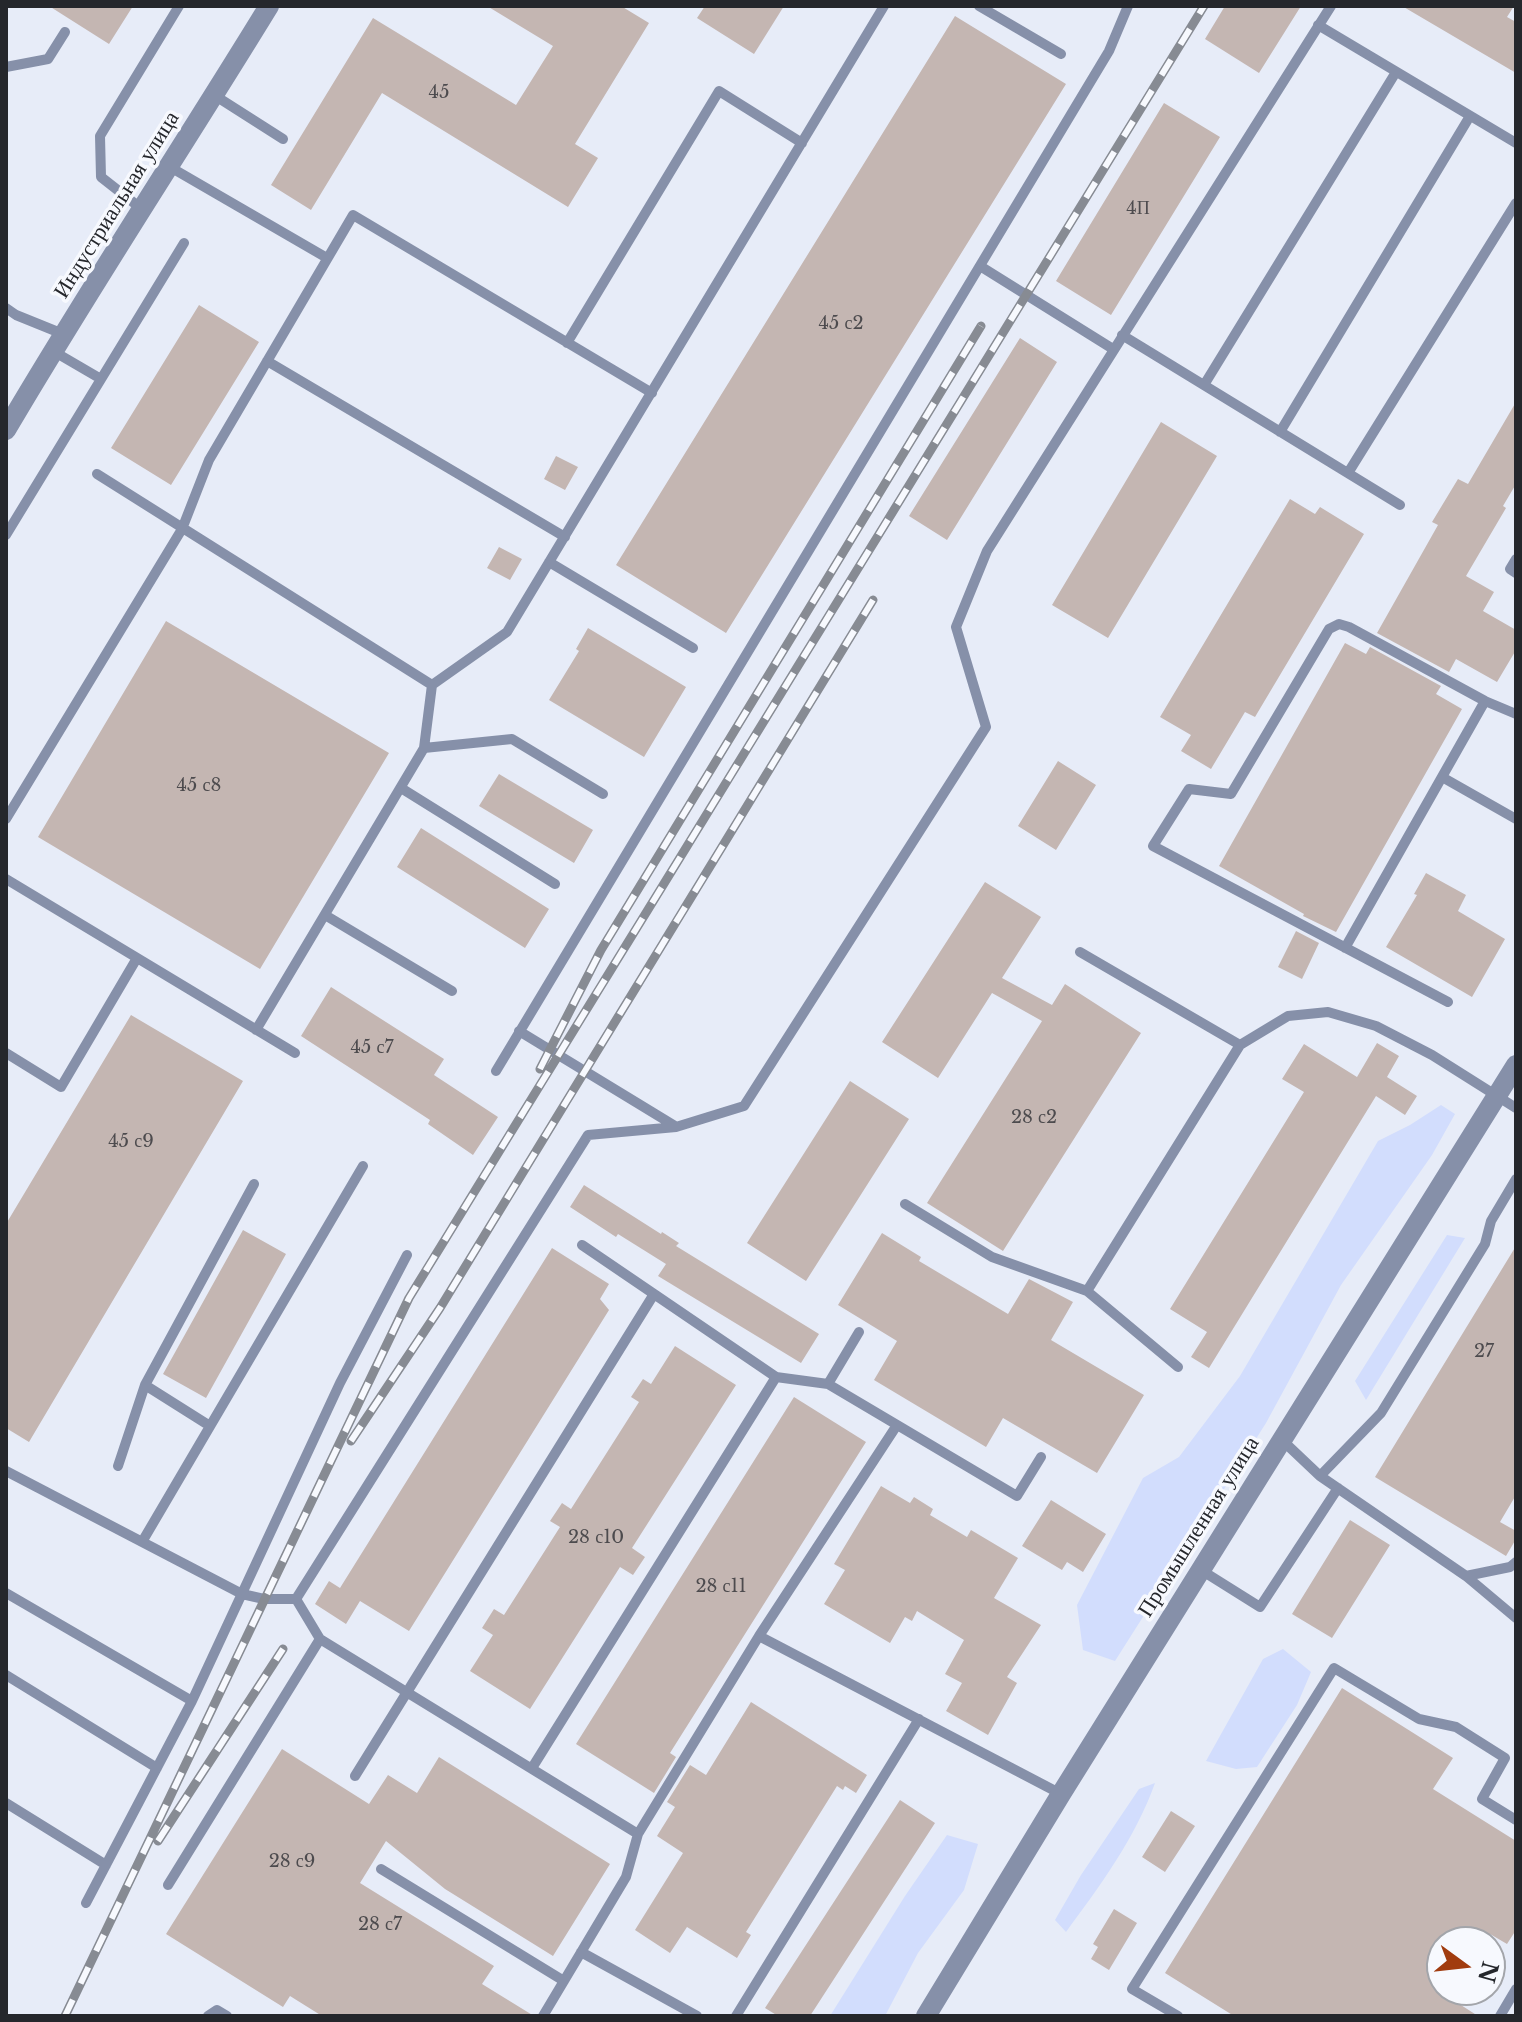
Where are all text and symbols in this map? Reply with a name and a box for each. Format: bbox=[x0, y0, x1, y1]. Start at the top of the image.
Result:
house number: 45 bbox=[429, 82, 449, 104]
street label: Индустриальная улица bbox=[49, 107, 185, 303]
house number: 4П bbox=[1126, 198, 1150, 220]
house number: 45 с2 bbox=[819, 313, 863, 335]
house number: 45 с8 bbox=[177, 775, 221, 797]
house number: 45 с7 bbox=[351, 1037, 393, 1059]
house number: 28 с2 bbox=[1011, 1107, 1057, 1129]
house number: 45 с9 bbox=[108, 1131, 154, 1153]
house number: 27 bbox=[1474, 1341, 1494, 1363]
street label: Промышленная улица bbox=[1133, 1432, 1265, 1622]
house number: 28 с10 bbox=[568, 1527, 624, 1549]
house number: 28 с11 bbox=[695, 1576, 747, 1598]
house number: 28 с9 bbox=[269, 1851, 315, 1873]
house number: 28 с7 bbox=[358, 1914, 402, 1936]
north arrow bbox=[1426, 1926, 1506, 2006]
text: N bbox=[1472, 1958, 1503, 1985]

